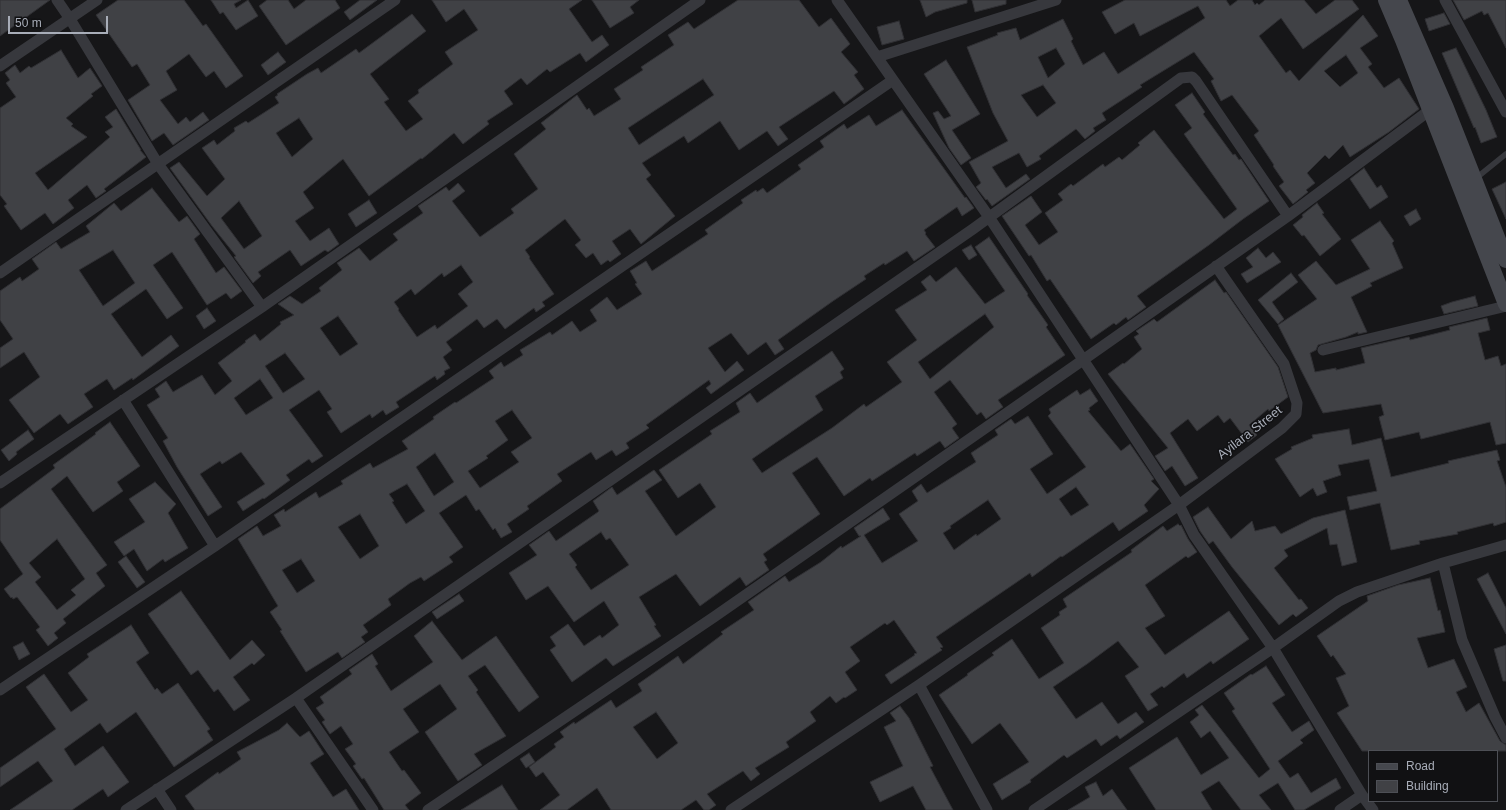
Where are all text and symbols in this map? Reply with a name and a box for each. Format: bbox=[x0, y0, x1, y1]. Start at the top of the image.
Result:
scale bar bbox=[10, 8, 110, 34]
text: 50 m bbox=[15, 16, 42, 30]
street label: Ayilara Street bbox=[1215, 403, 1285, 463]
legend bbox=[1368, 750, 1498, 802]
text: Road bbox=[1406, 759, 1435, 773]
text: Building bbox=[1406, 779, 1449, 793]

